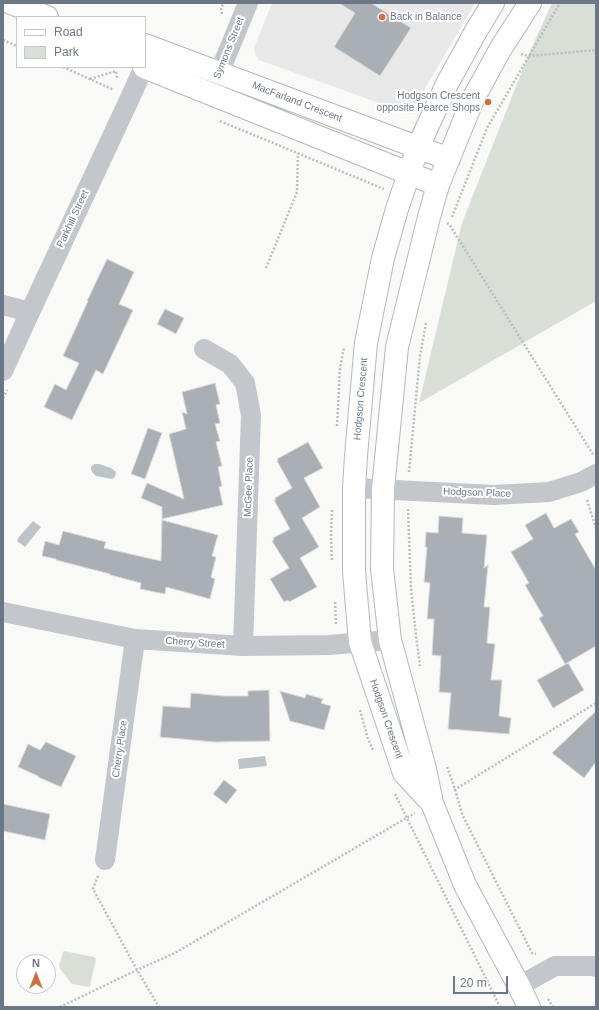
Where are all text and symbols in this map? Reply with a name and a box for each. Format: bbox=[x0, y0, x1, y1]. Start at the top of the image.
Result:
place label: Back in Balance bbox=[390, 11, 462, 23]
marker: Back in Balance bbox=[377, 12, 387, 22]
street label: Symons Street bbox=[211, 15, 247, 81]
legend bbox=[16, 16, 146, 68]
text: Road bbox=[54, 25, 83, 39]
text: Park bbox=[54, 45, 79, 59]
street label: MacFarland Crescent bbox=[250, 79, 344, 125]
place label: Hodgson Crescent opposite Pearce Shops bbox=[377, 90, 480, 114]
marker: Hodgson Crescent opposite Pearce Shops bbox=[483, 97, 493, 107]
street label: Parkhill Street bbox=[54, 188, 92, 250]
street label: Hodgson Crescent bbox=[351, 357, 371, 441]
street label: McGee Place bbox=[242, 457, 256, 517]
street label: Hodgson Place bbox=[443, 486, 511, 500]
street label: Cherry Street bbox=[165, 635, 225, 651]
street label: Hodgson Crescent bbox=[367, 678, 405, 760]
street label: Cherry Place bbox=[110, 720, 130, 778]
north arrow bbox=[16, 954, 56, 994]
text: N bbox=[32, 957, 40, 969]
scale bar bbox=[455, 968, 510, 994]
text: 20 m bbox=[460, 976, 487, 990]

